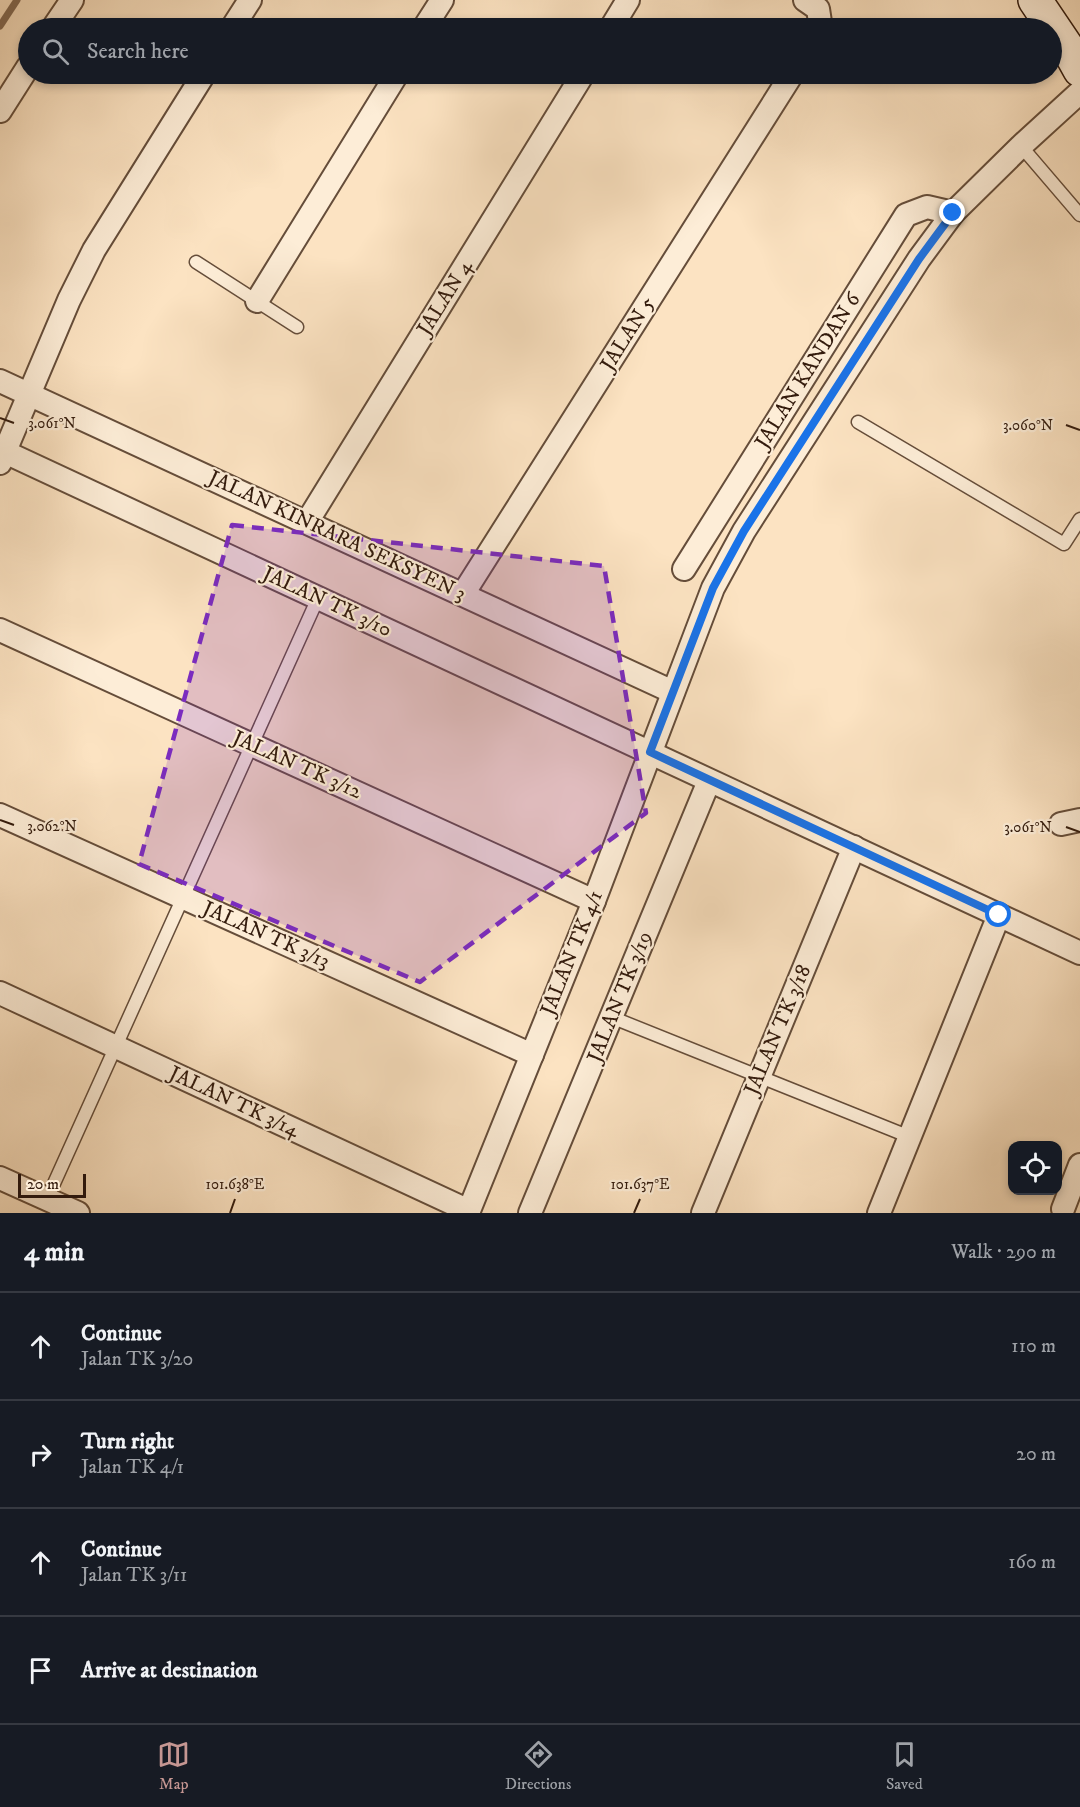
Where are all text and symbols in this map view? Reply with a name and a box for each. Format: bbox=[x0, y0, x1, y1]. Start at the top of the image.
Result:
search box bbox=[18, 18, 1062, 84]
icon: search bbox=[39, 35, 72, 68]
text: Search here bbox=[87, 38, 189, 65]
route end bbox=[939, 199, 965, 225]
street label: JALAN 4 bbox=[411, 255, 479, 342]
street label: JALAN KANDAN 6 bbox=[749, 287, 867, 455]
street label: JALAN 5 bbox=[594, 292, 661, 378]
text: 3.061°N bbox=[28, 414, 76, 433]
text: 3.060°N bbox=[1003, 416, 1053, 435]
street label: JALAN KINRARA SEKSYEN 3 bbox=[202, 464, 470, 607]
street label: JALAN TK 3/10 bbox=[256, 560, 396, 643]
street label: JALAN TK 3/12 bbox=[226, 724, 366, 805]
text: 3.062°N bbox=[27, 817, 77, 836]
text: 3.061°N bbox=[1004, 818, 1052, 837]
street label: JALAN TK 4/1 bbox=[534, 887, 609, 1021]
street label: JALAN TK 3/13 bbox=[197, 895, 334, 975]
route start bbox=[985, 901, 1011, 927]
street label: JALAN TK 3/19 bbox=[581, 928, 658, 1068]
street label: JALAN TK 3/18 bbox=[738, 961, 817, 1101]
street label: JALAN TK 3/14 bbox=[163, 1060, 304, 1144]
map controls bbox=[1008, 1141, 1062, 1195]
button: locate bbox=[1008, 1141, 1062, 1195]
scale bar bbox=[18, 1171, 86, 1198]
text: 20 m bbox=[27, 1174, 59, 1194]
text: 101.638°E bbox=[206, 1175, 265, 1194]
text: 101.637°E bbox=[610, 1175, 670, 1194]
text: 4 min bbox=[24, 1236, 84, 1269]
text: Walk · 290 m bbox=[951, 1240, 1056, 1265]
text: Continue bbox=[81, 1320, 162, 1347]
icon: ahead bbox=[24, 1330, 57, 1363]
text: 110 m bbox=[1011, 1334, 1056, 1359]
text: Jalan TK 3/20 bbox=[81, 1347, 193, 1372]
text: Turn right bbox=[81, 1428, 174, 1455]
icon: right bbox=[24, 1438, 57, 1471]
text: 20 m bbox=[1016, 1442, 1056, 1467]
text: Jalan TK 4/1 bbox=[81, 1455, 184, 1480]
text: Continue bbox=[81, 1536, 162, 1563]
icon: ahead bbox=[24, 1546, 57, 1579]
text: 160 m bbox=[1008, 1550, 1056, 1575]
text: Jalan TK 3/11 bbox=[81, 1563, 187, 1588]
icon: arrive bbox=[24, 1654, 57, 1687]
text: Arrive at destination bbox=[81, 1657, 258, 1684]
tab: Map bbox=[157, 1738, 190, 1794]
tab: Directions bbox=[505, 1738, 571, 1794]
tab: Saved bbox=[886, 1738, 923, 1794]

